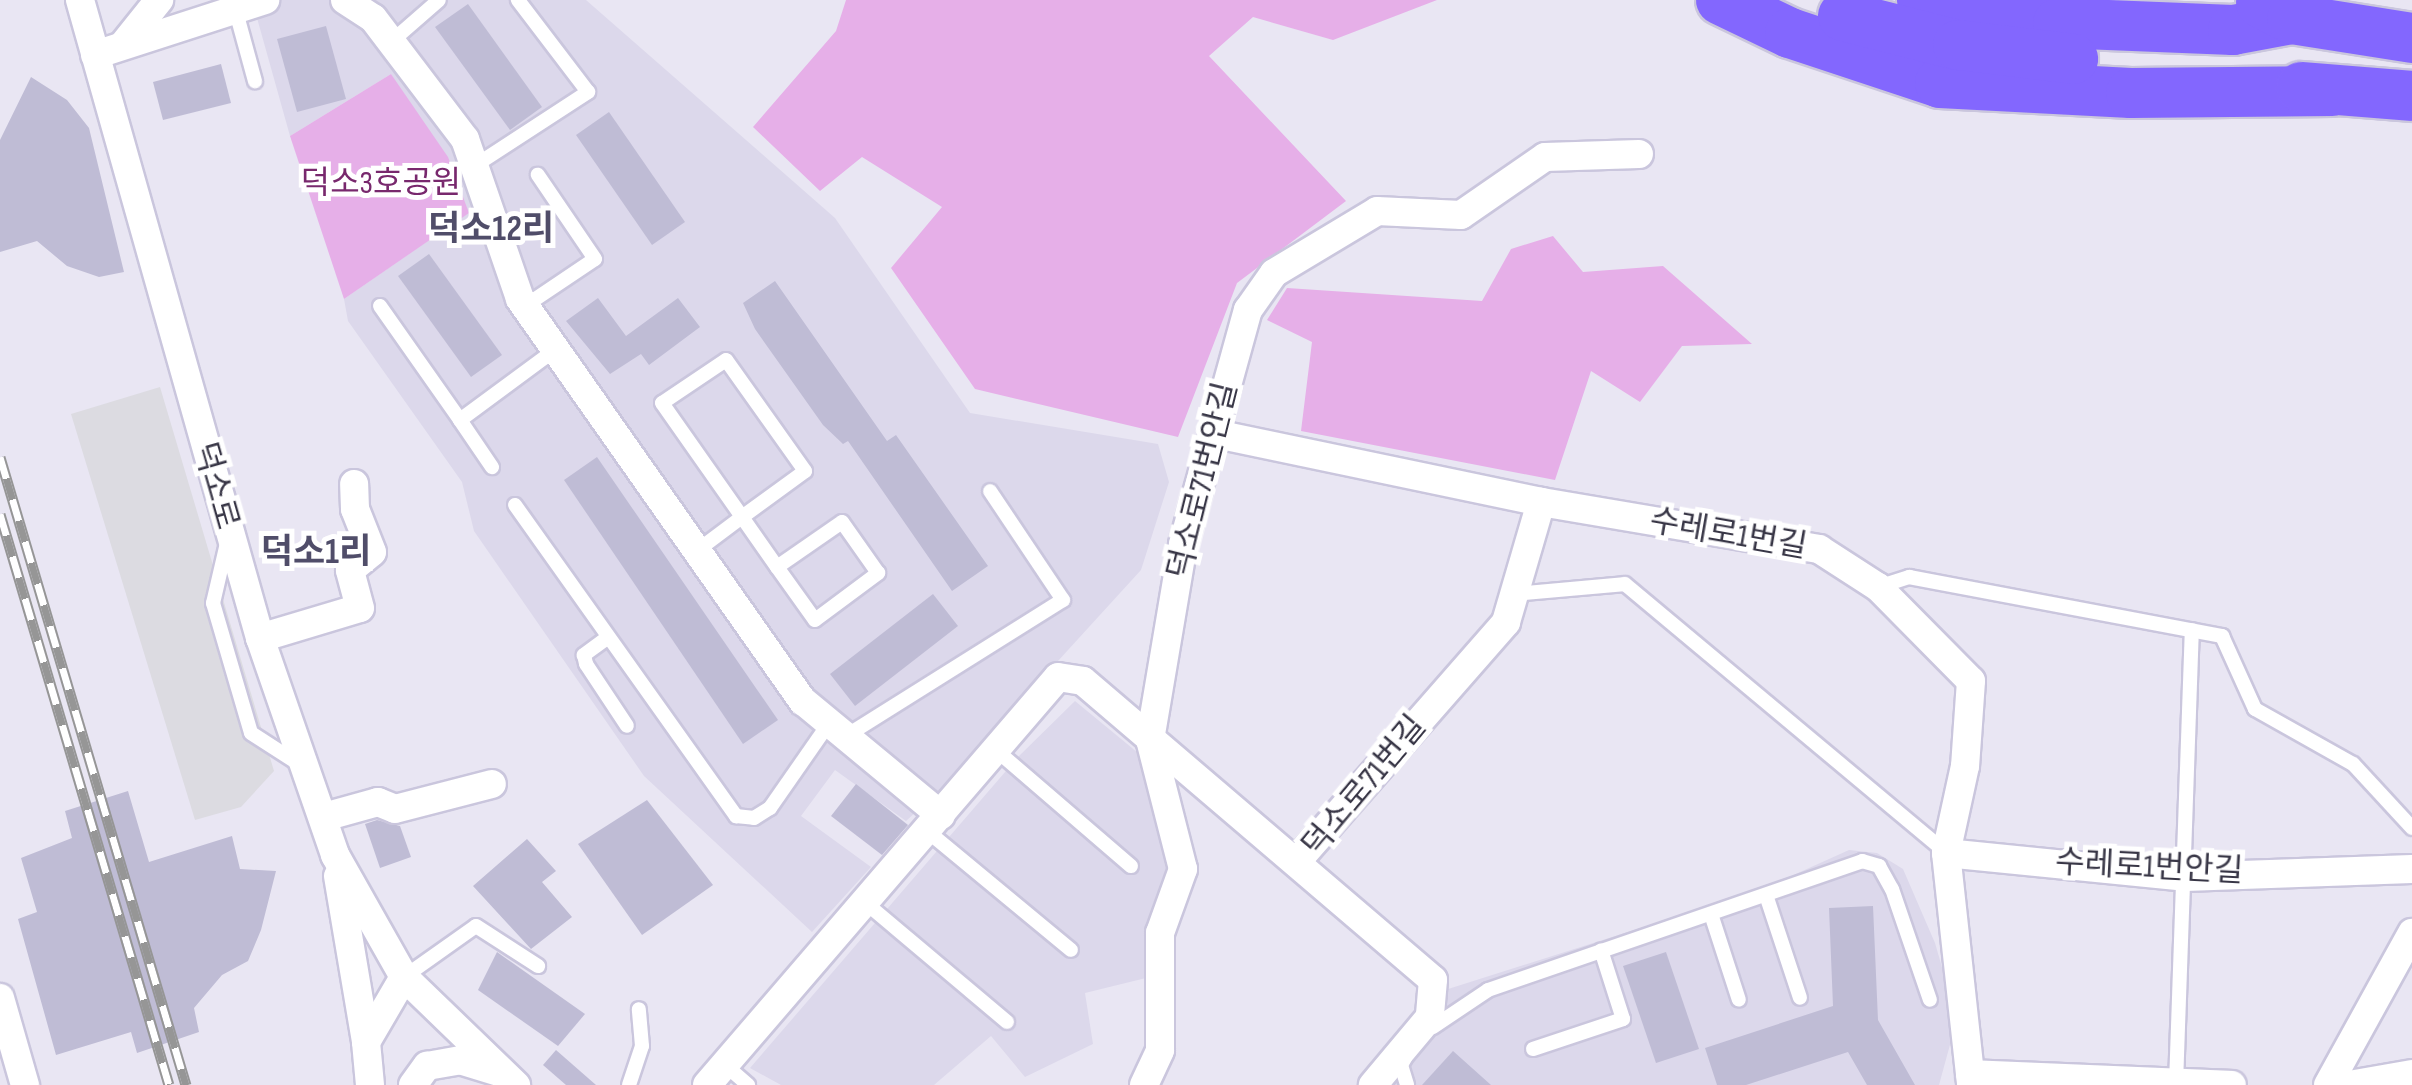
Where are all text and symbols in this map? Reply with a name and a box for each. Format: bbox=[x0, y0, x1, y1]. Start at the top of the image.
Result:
park label: 덕소3호공원 bbox=[301, 165, 461, 203]
district label: 덕소12리 bbox=[428, 209, 554, 251]
street label: 덕소로71번안길 bbox=[1161, 379, 1247, 583]
street label: 덕소로 bbox=[184, 438, 246, 534]
street label: 수레로1번길 bbox=[1647, 502, 1809, 568]
district label: 덕소1리 bbox=[261, 532, 371, 574]
street label: 덕소로71번길 bbox=[1295, 709, 1435, 865]
street label: 수레로1번안길 bbox=[2054, 844, 2244, 892]

